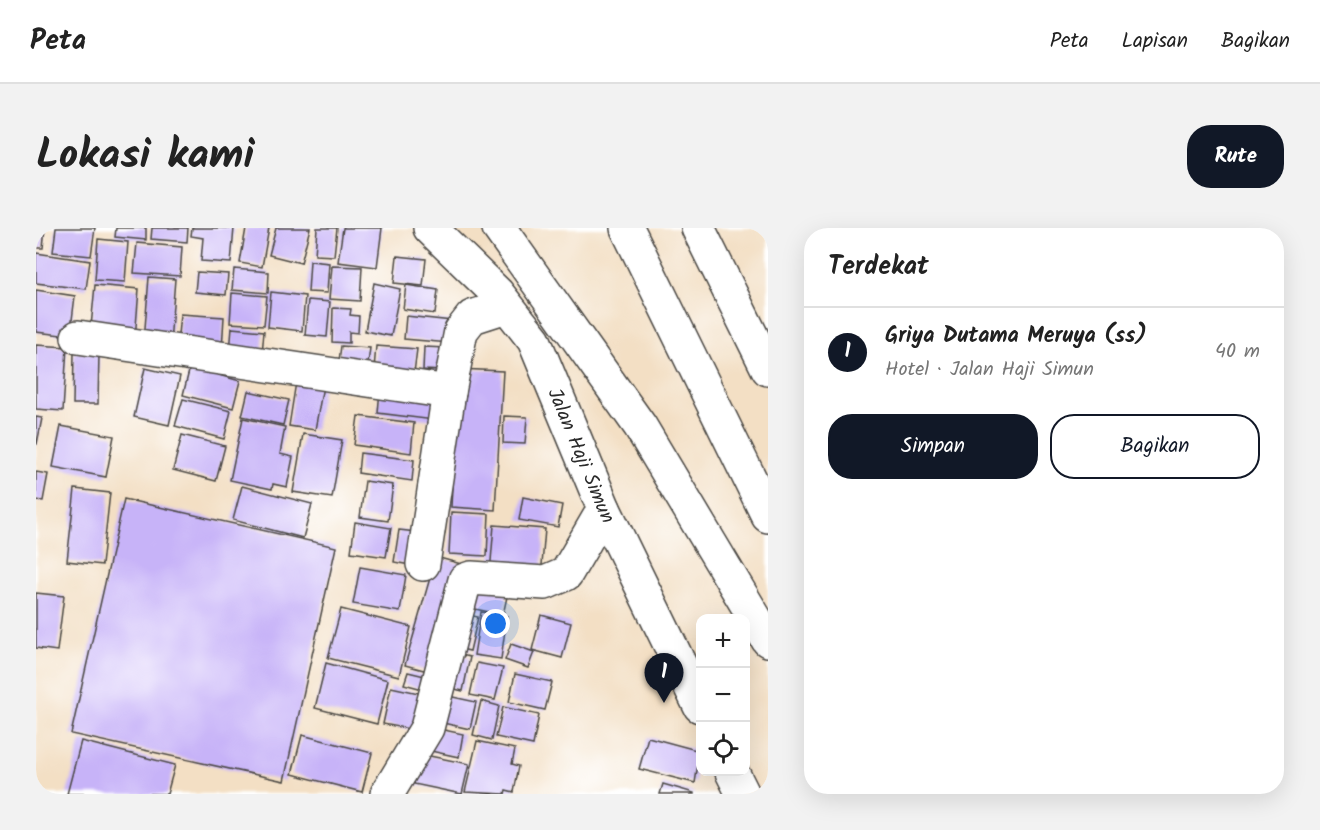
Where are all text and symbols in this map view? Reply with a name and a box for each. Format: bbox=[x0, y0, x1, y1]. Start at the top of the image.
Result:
text: Peta bbox=[30, 19, 86, 64]
text: Peta bbox=[1050, 25, 1089, 58]
text: Lapisan bbox=[1122, 25, 1188, 58]
text: Bagikan bbox=[1221, 25, 1290, 58]
text: Lokasi kami bbox=[36, 123, 254, 190]
button: Rute bbox=[1187, 125, 1284, 188]
text: Terdekat bbox=[828, 246, 929, 288]
text: Griya Dutama Meruya (ss) bbox=[885, 319, 1147, 354]
text: 1 bbox=[844, 336, 851, 368]
text: 40 m bbox=[1215, 336, 1260, 368]
text: Hotel · Jalan Haji Simun bbox=[885, 354, 1094, 386]
street label: Jalan Haji Simun bbox=[538, 383, 623, 529]
button: Simpan bbox=[828, 414, 1038, 479]
button: Bagikan bbox=[1050, 414, 1260, 479]
your location bbox=[481, 609, 510, 638]
map controls bbox=[696, 614, 750, 776]
button: + bbox=[696, 614, 750, 668]
pin: 1 bbox=[644, 654, 684, 703]
button: − bbox=[696, 668, 750, 722]
button: locate bbox=[696, 722, 750, 776]

